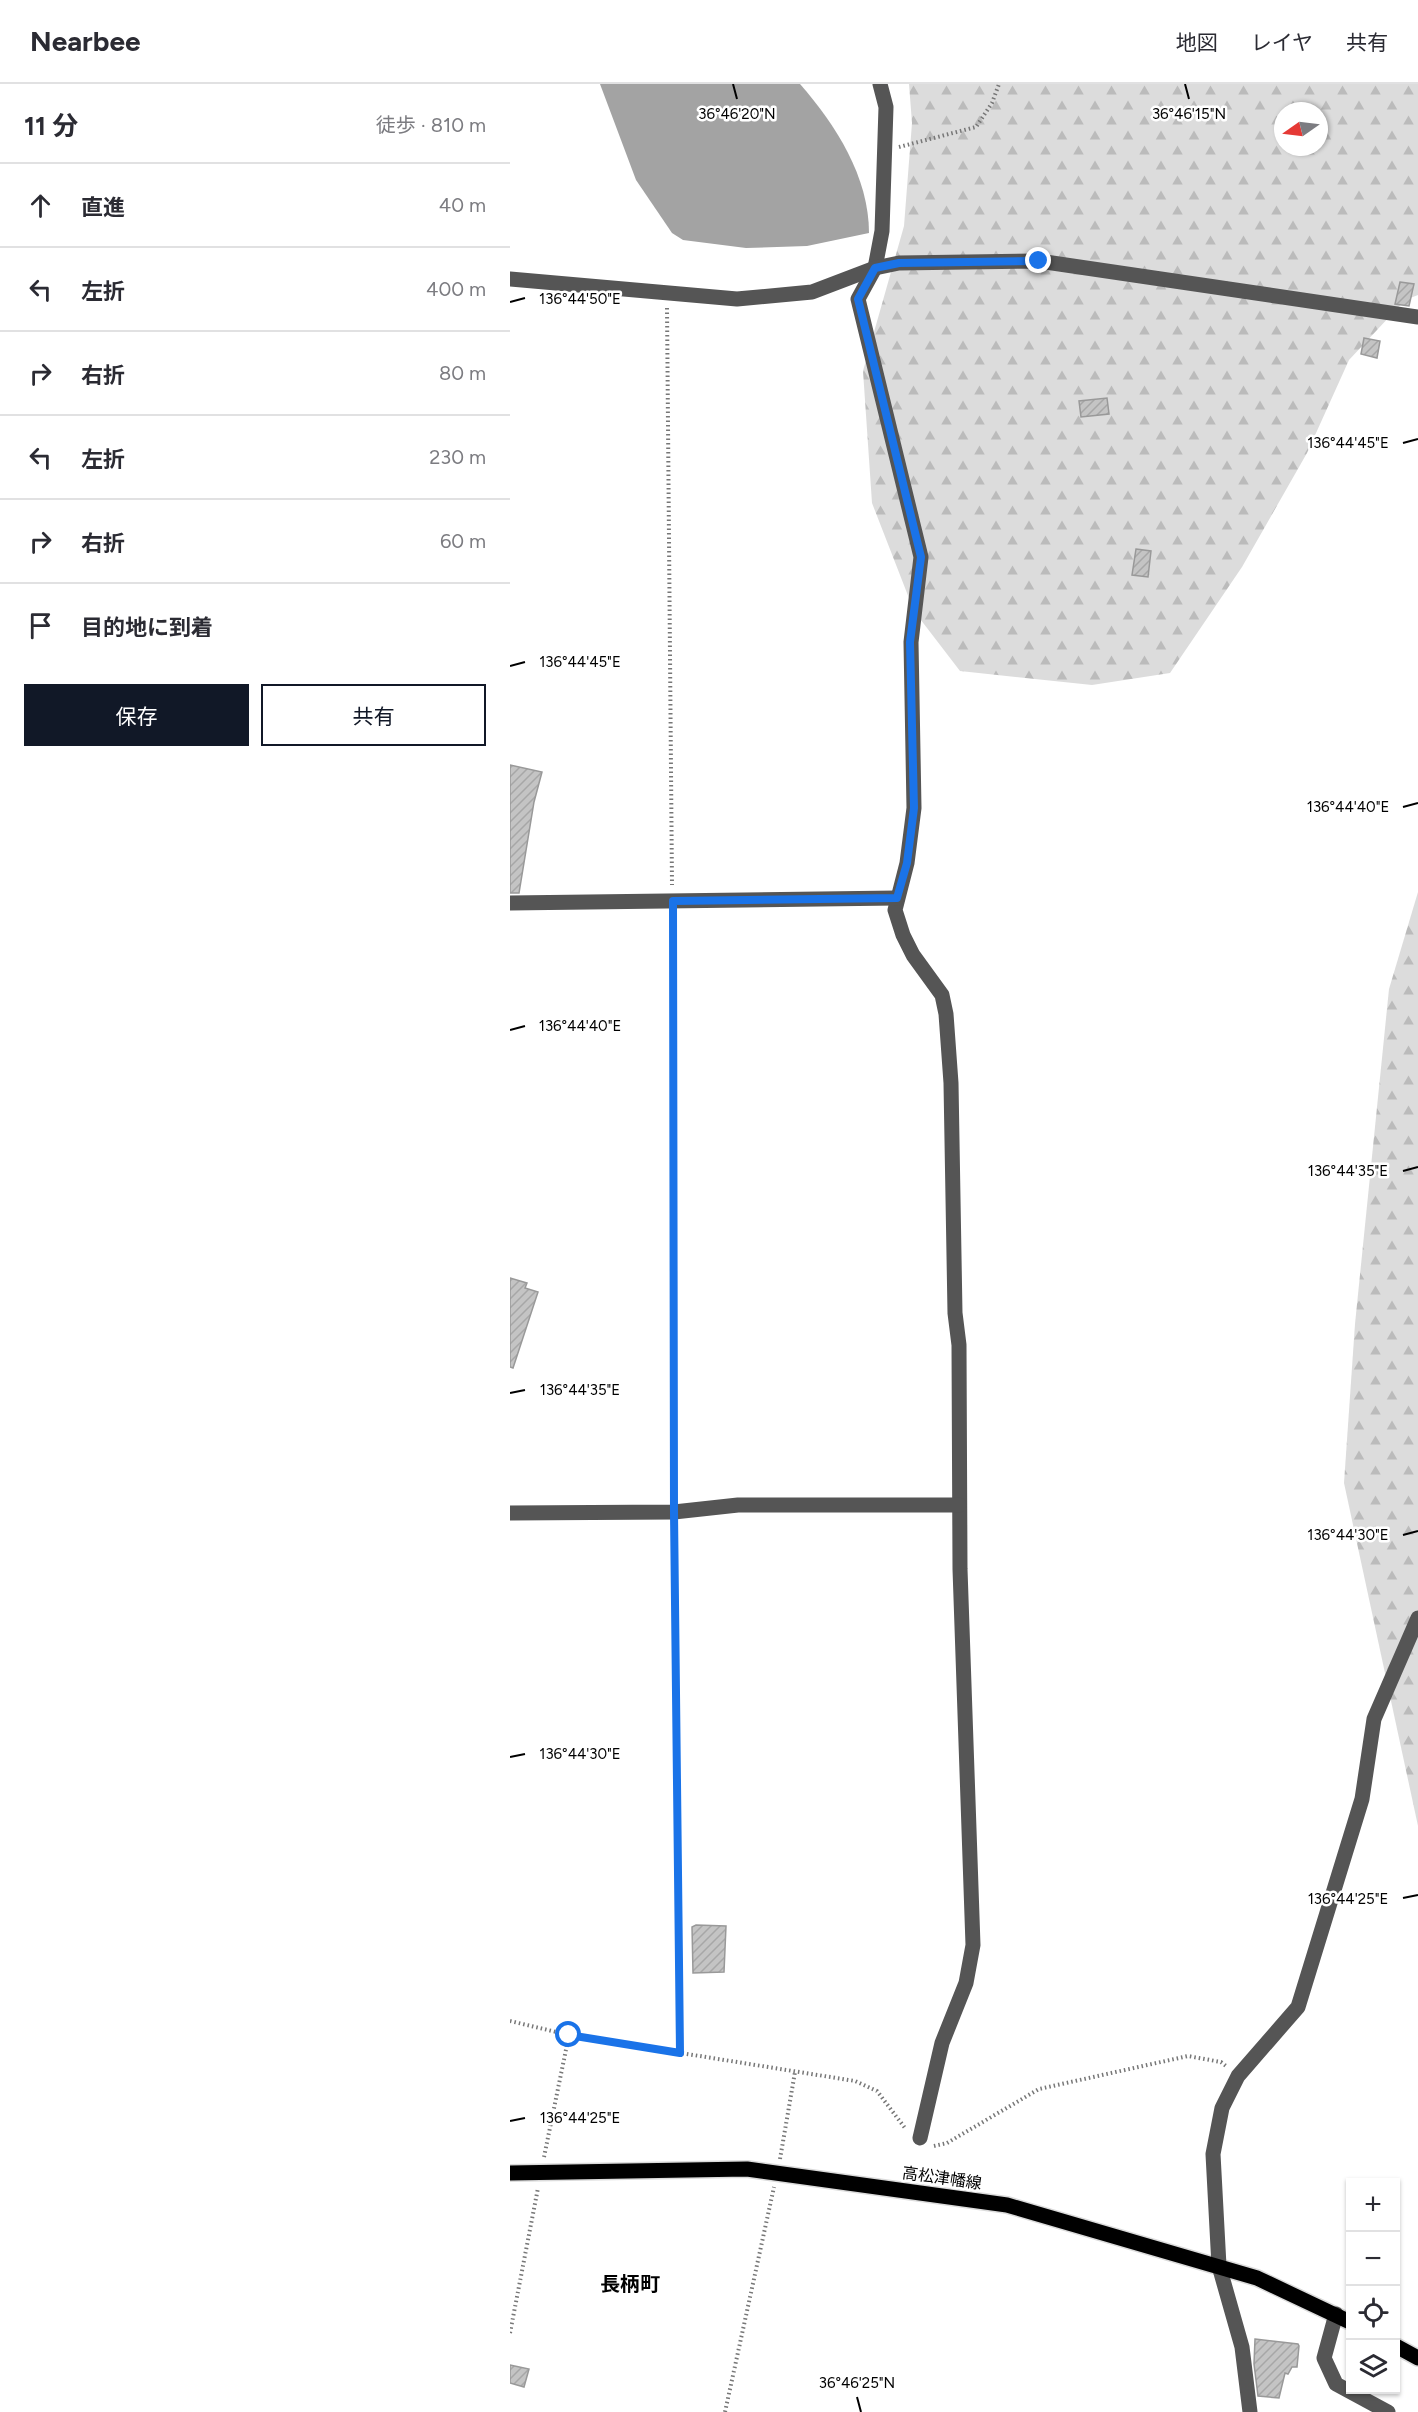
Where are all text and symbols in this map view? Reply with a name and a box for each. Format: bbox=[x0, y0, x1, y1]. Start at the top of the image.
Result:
text: Nearbee bbox=[30, 24, 140, 58]
text: 地図 bbox=[1176, 30, 1218, 55]
text: レイヤ bbox=[1251, 30, 1313, 55]
text: 共有 bbox=[1346, 30, 1388, 55]
north arrow bbox=[1274, 102, 1328, 156]
text: 36°46'20"N bbox=[698, 105, 776, 123]
text: 36°46'15"N bbox=[1152, 105, 1226, 123]
text: 11 分 bbox=[24, 110, 78, 142]
text: 徒歩 · 810 m bbox=[376, 113, 486, 137]
icon: ahead bbox=[24, 189, 57, 222]
text: 40 m bbox=[439, 193, 486, 217]
text: 直進 bbox=[81, 194, 125, 221]
route end bbox=[1025, 247, 1051, 273]
icon: left bbox=[24, 273, 57, 306]
text: 400 m bbox=[426, 277, 486, 301]
text: 左折 bbox=[81, 278, 125, 305]
text: 136°44'50"E bbox=[539, 290, 621, 308]
icon: right bbox=[24, 357, 57, 390]
text: 80 m bbox=[439, 361, 486, 385]
text: 右折 bbox=[81, 362, 125, 389]
text: 136°44'45"E bbox=[1307, 434, 1389, 452]
icon: left bbox=[24, 441, 57, 474]
text: 230 m bbox=[429, 445, 486, 469]
text: 左折 bbox=[81, 446, 125, 473]
icon: right bbox=[24, 525, 57, 558]
text: 60 m bbox=[440, 529, 486, 553]
text: 右折 bbox=[81, 530, 125, 557]
icon: arrive bbox=[24, 609, 57, 642]
text: 目的地に到着 bbox=[81, 614, 213, 641]
text: 136°44'45"E bbox=[539, 653, 621, 671]
button: 保存 bbox=[24, 684, 249, 746]
button: 共有 bbox=[261, 684, 486, 746]
text: 136°44'40"E bbox=[1307, 798, 1389, 816]
text: 136°44'40"E bbox=[539, 1017, 621, 1035]
text: 136°44'35"E bbox=[1308, 1162, 1388, 1180]
text: 136°44'35"E bbox=[540, 1381, 620, 1399]
text: 136°44'30"E bbox=[1307, 1526, 1389, 1544]
text: 136°44'30"E bbox=[539, 1745, 621, 1763]
text: 136°44'25"E bbox=[1308, 1890, 1388, 1908]
route start bbox=[555, 2021, 581, 2047]
text: 136°44'25"E bbox=[540, 2109, 620, 2127]
street label: 高松津幡線 bbox=[901, 2163, 983, 2193]
map controls bbox=[1346, 2178, 1400, 2394]
button: + bbox=[1346, 2178, 1400, 2232]
button: − bbox=[1346, 2232, 1400, 2286]
district label: 長柄町 bbox=[600, 2272, 660, 2296]
button: locate bbox=[1346, 2286, 1400, 2340]
button: layers bbox=[1346, 2340, 1400, 2394]
text: 36°46'25"N bbox=[819, 2374, 895, 2392]

